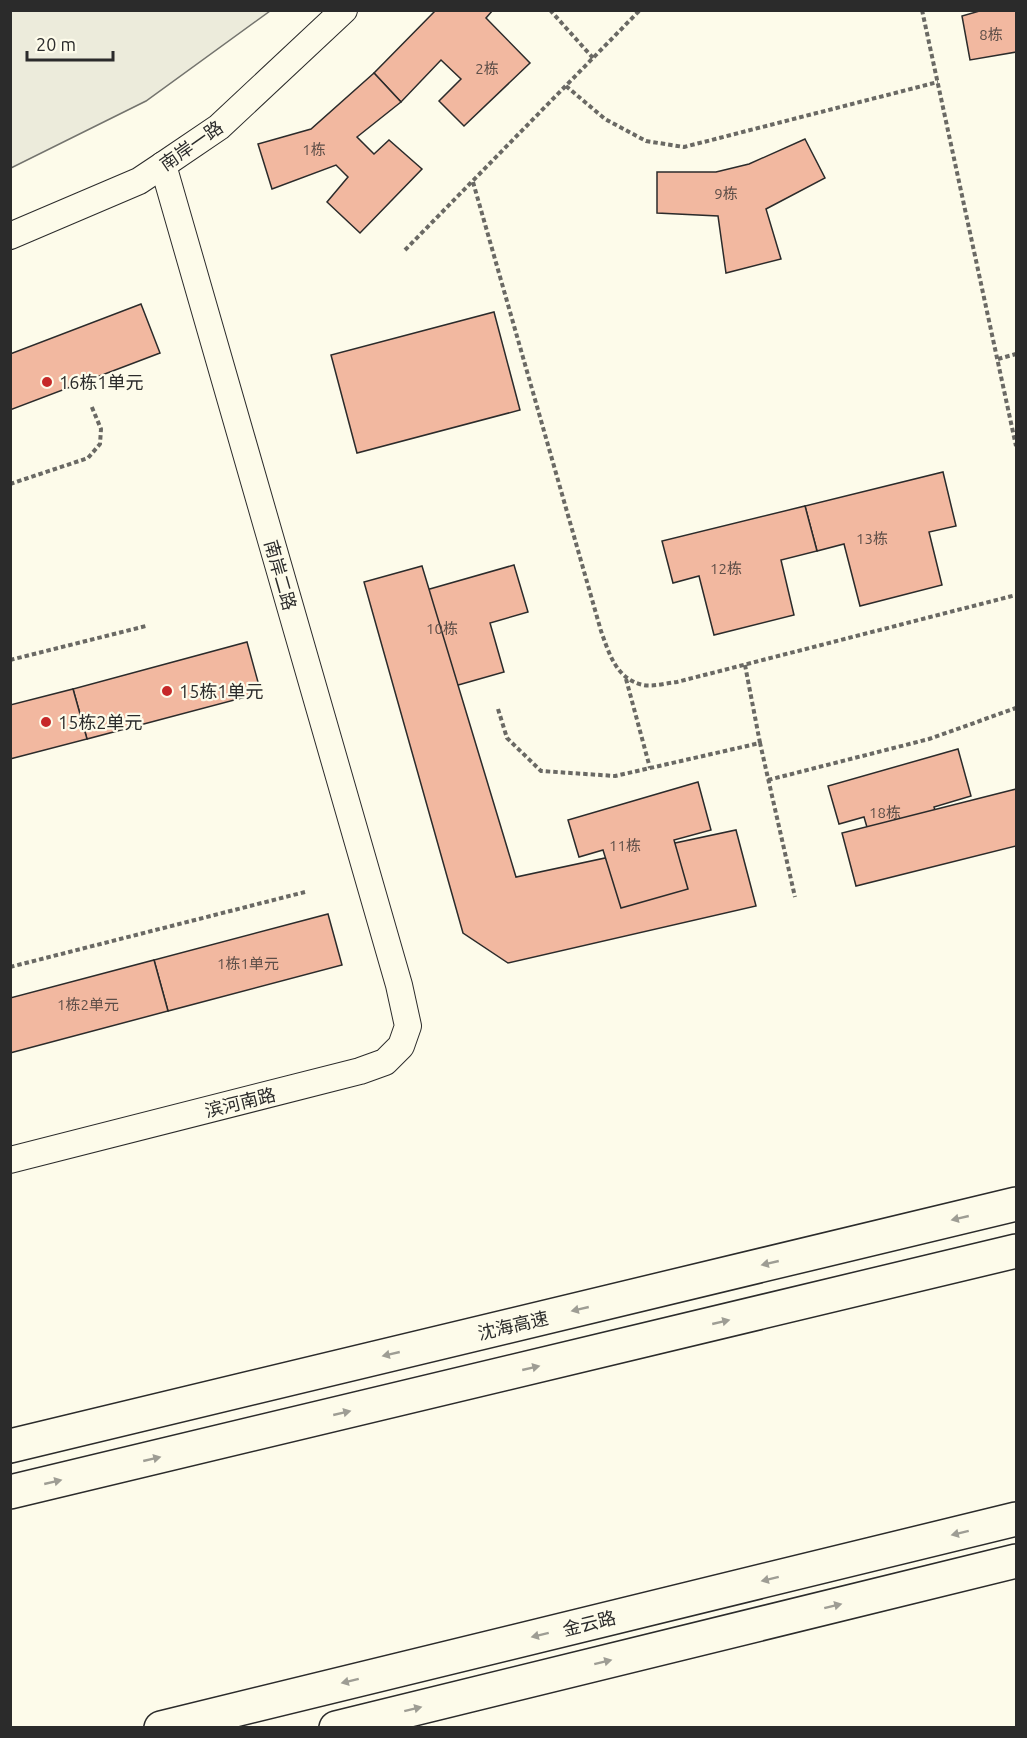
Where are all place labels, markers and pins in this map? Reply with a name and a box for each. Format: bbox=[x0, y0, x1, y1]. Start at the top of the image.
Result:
place label: 16栋1单元 bbox=[59, 372, 143, 392]
marker: 16栋1单元 bbox=[40, 375, 54, 389]
place label: 15栋1单元 bbox=[179, 681, 263, 701]
marker: 15栋1单元 bbox=[160, 684, 174, 698]
place label: 15栋2单元 bbox=[58, 712, 142, 732]
marker: 15栋2单元 bbox=[39, 715, 53, 729]

